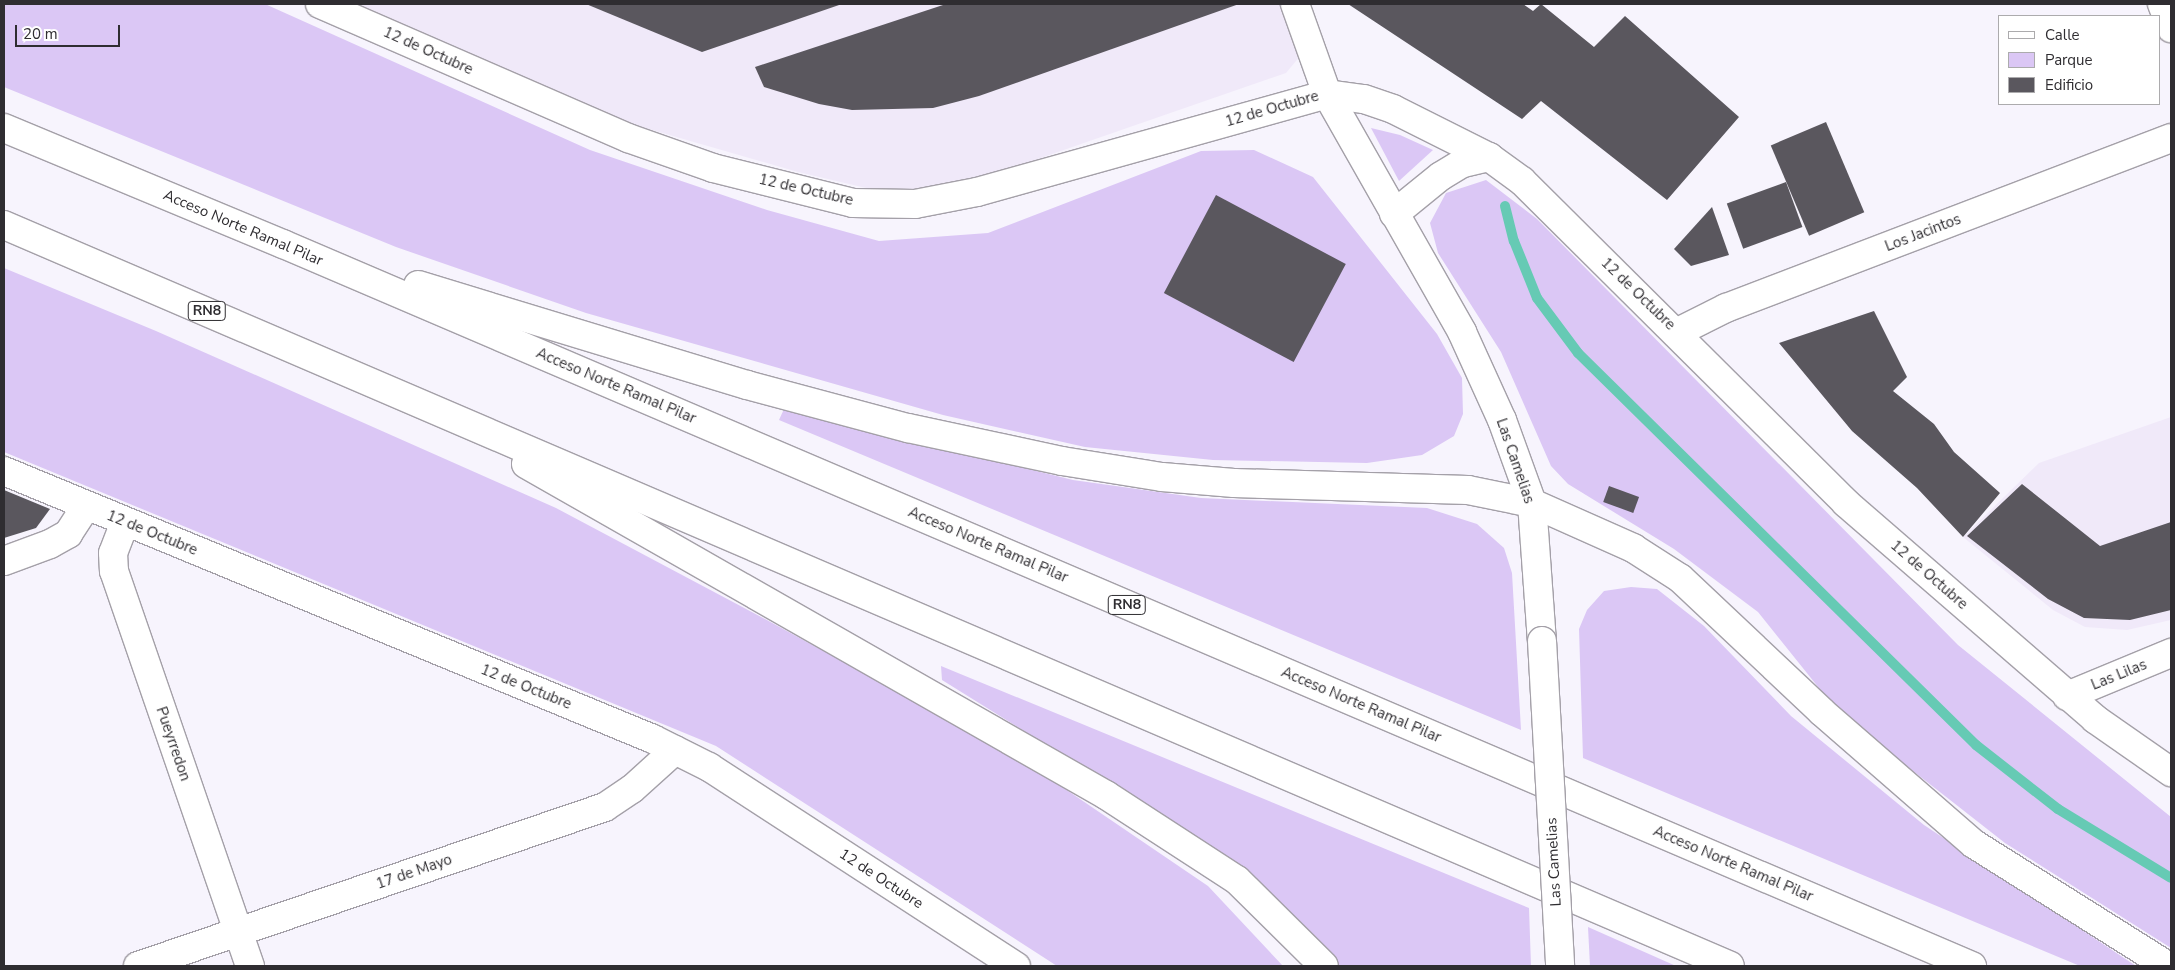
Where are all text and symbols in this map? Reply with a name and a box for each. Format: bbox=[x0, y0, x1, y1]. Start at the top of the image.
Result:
scale bar bbox=[18, 15, 122, 47]
legend bbox=[1998, 15, 2160, 105]
street label: 12 de Octubre bbox=[380, 23, 476, 79]
text: 20 m bbox=[23, 24, 58, 44]
text: Calle bbox=[2045, 25, 2080, 45]
text: Parque bbox=[2045, 50, 2093, 70]
text: Edificio bbox=[2045, 75, 2093, 95]
street label: 12 de Octubre bbox=[1223, 87, 1321, 131]
street label: 12 de Octubre bbox=[757, 170, 855, 210]
street label: Acceso Norte Ramal Pilar bbox=[160, 186, 326, 270]
street label: Los Jacintos bbox=[1882, 210, 1964, 256]
street label: 12 de Octubre bbox=[1597, 254, 1679, 334]
road number: RN8 bbox=[187, 300, 227, 322]
street label: Acceso Norte Ramal Pilar bbox=[533, 344, 699, 428]
street label: Las Camelias bbox=[1492, 416, 1538, 506]
street label: Acceso Norte Ramal Pilar bbox=[905, 503, 1071, 587]
street label: 12 de Octubre bbox=[104, 507, 200, 559]
street label: 12 de Octubre bbox=[1887, 537, 1971, 613]
road number: RN8 bbox=[1107, 594, 1147, 616]
street label: Las Lilas bbox=[2089, 656, 2149, 694]
street label: 12 de Octubre bbox=[478, 661, 574, 713]
street label: Acceso Norte Ramal Pilar bbox=[1278, 663, 1444, 747]
street label: Pueyrredon bbox=[152, 704, 194, 784]
street label: Las Camelias bbox=[1543, 817, 1565, 907]
street label: Acceso Norte Ramal Pilar bbox=[1650, 822, 1816, 906]
street label: 12 de Octubre bbox=[836, 845, 926, 913]
street label: 17 de Mayo bbox=[374, 851, 454, 893]

